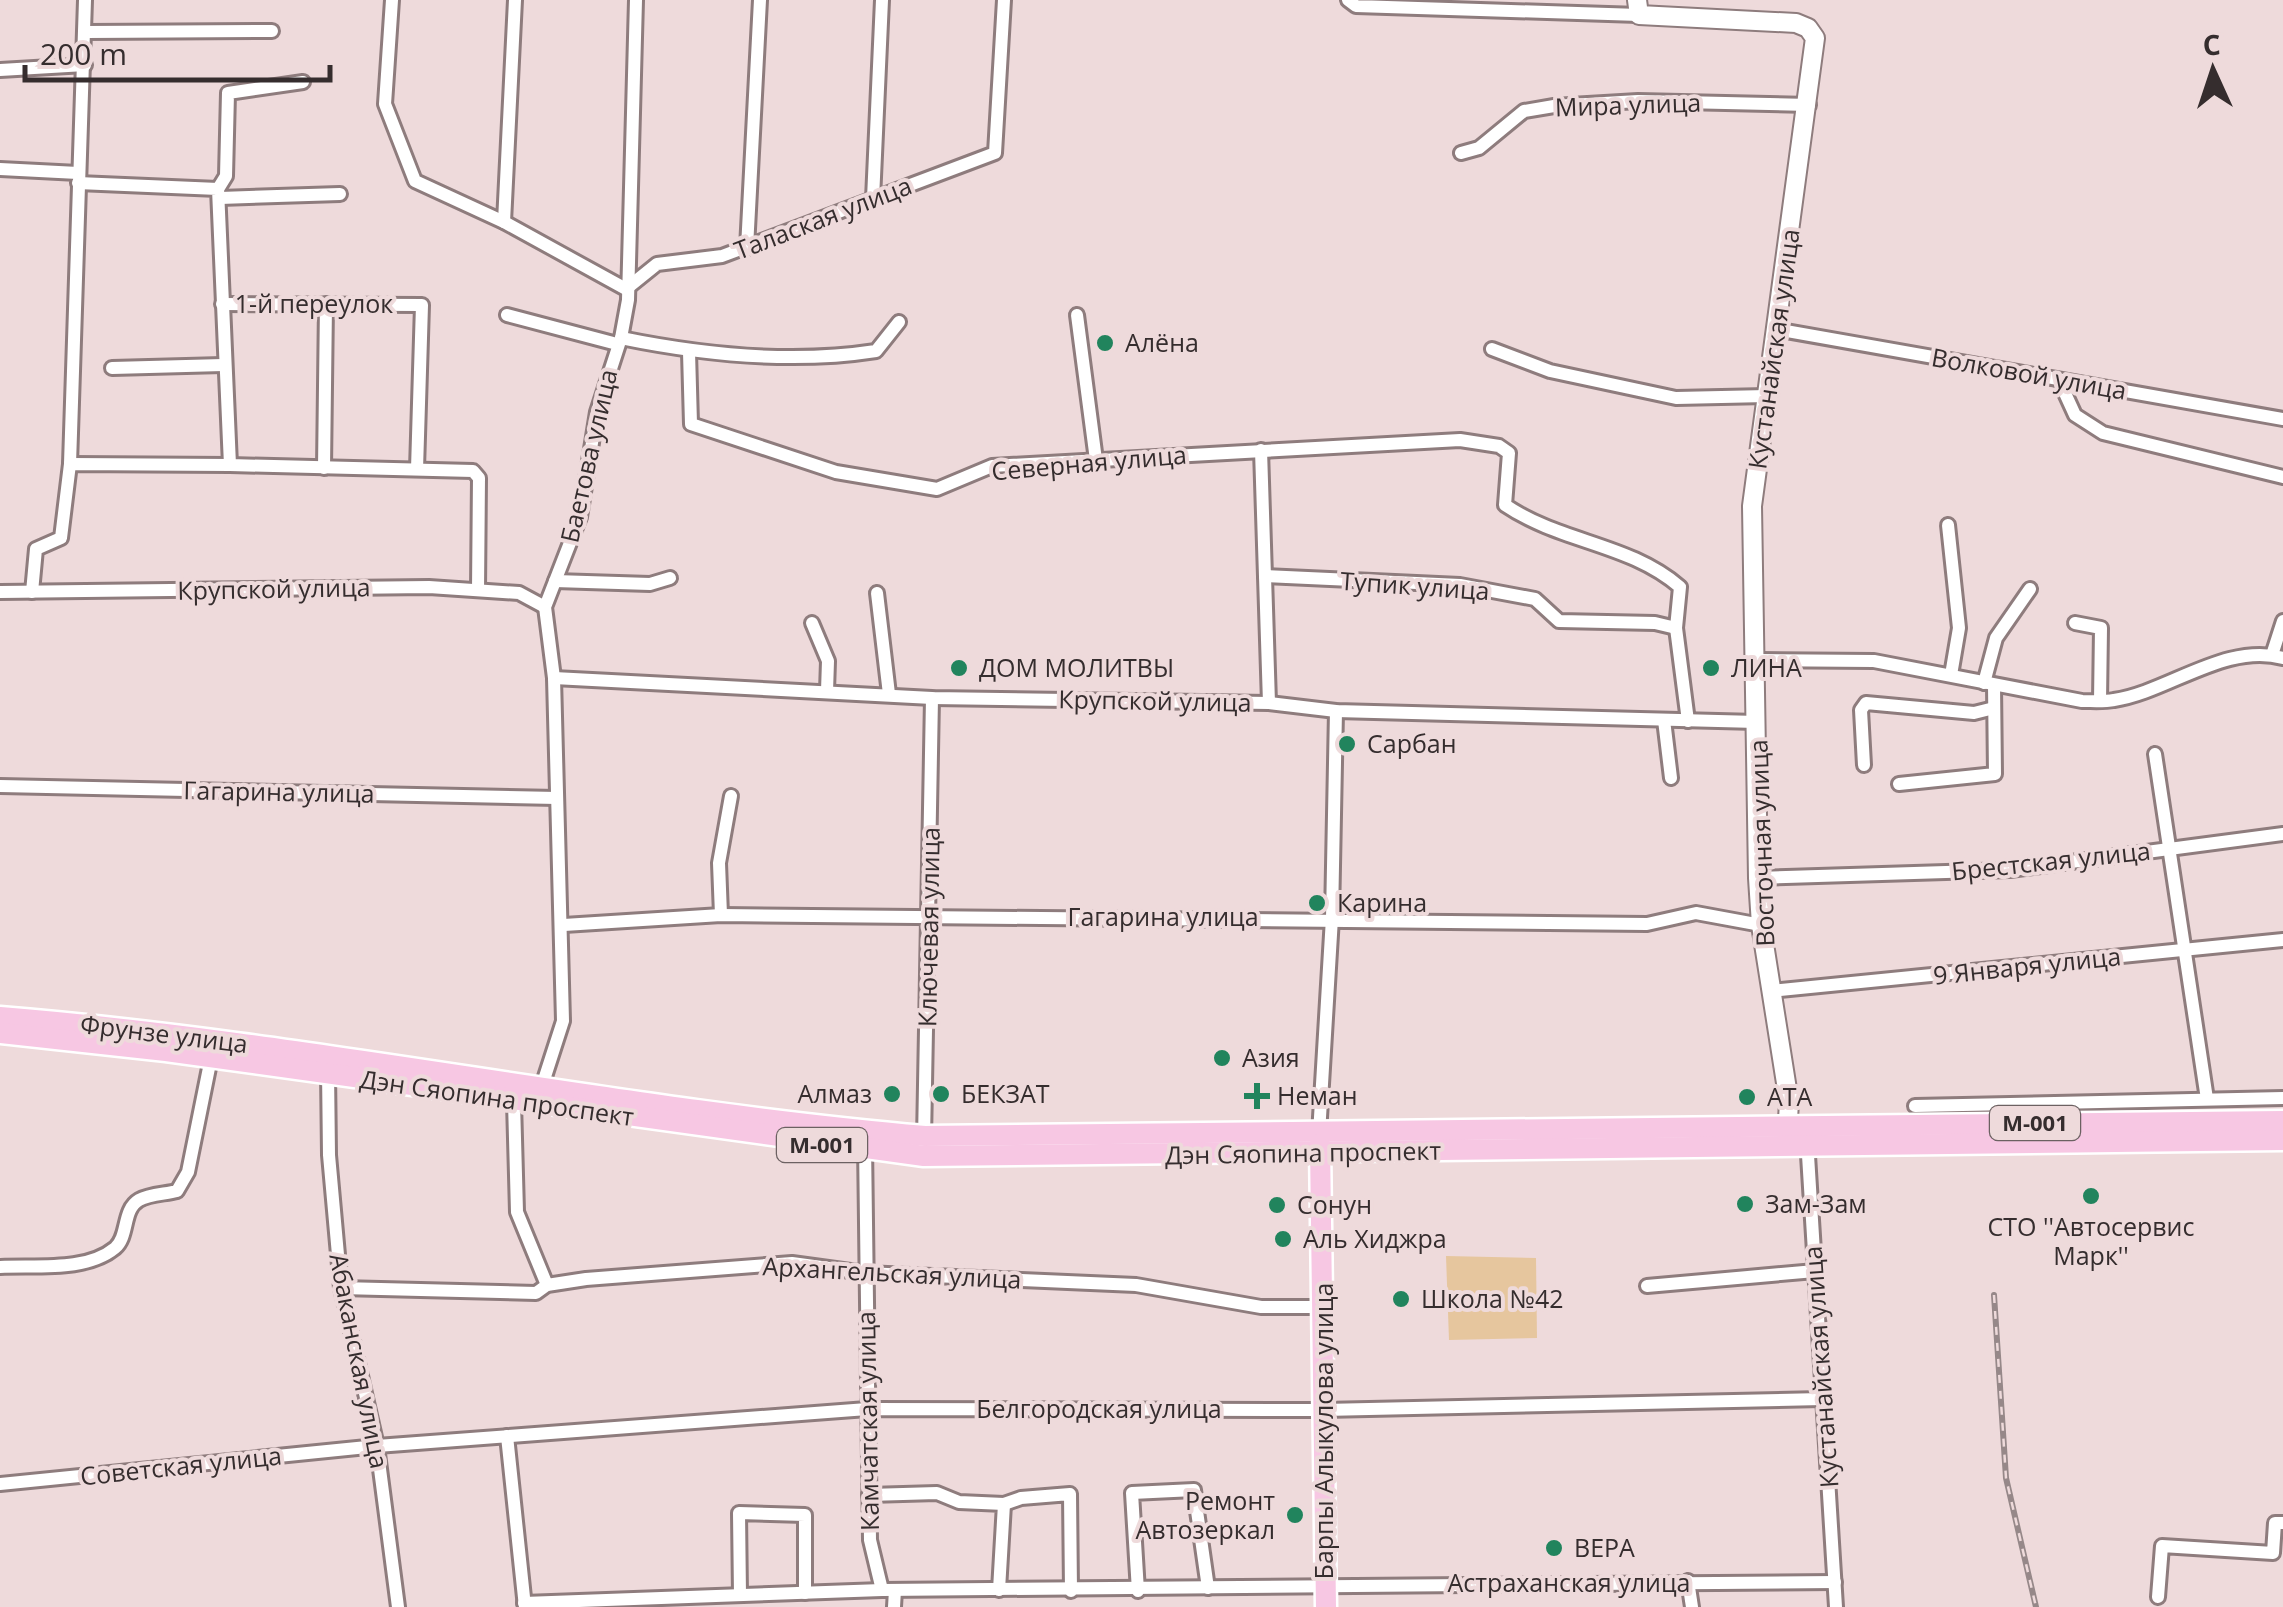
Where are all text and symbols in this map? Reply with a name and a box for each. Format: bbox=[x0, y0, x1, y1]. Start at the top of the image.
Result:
scale bar bbox=[25, 20, 330, 82]
north arrow bbox=[2163, 20, 2263, 120]
text: С bbox=[2202, 25, 2222, 63]
text: 200 m bbox=[40, 33, 127, 74]
street label: Мира улица bbox=[1554, 84, 1702, 124]
street label: Талаская улица bbox=[729, 168, 916, 266]
street label: Кустанайская улица bbox=[1739, 226, 1807, 471]
street label: 1-й переулок bbox=[235, 286, 393, 320]
place label: Алёна bbox=[1125, 325, 1199, 359]
marker: Алёна bbox=[1094, 332, 1116, 354]
street label: Волковой улица bbox=[1929, 339, 2129, 407]
street label: Баетова улица bbox=[552, 366, 625, 546]
street label: Северная улица bbox=[990, 437, 1188, 487]
street label: Тупик улица bbox=[1339, 563, 1491, 607]
street label: Крупской улица bbox=[177, 569, 371, 607]
place label: ДОМ МОЛИТВЫ bbox=[979, 650, 1174, 684]
place label: ЛИНА bbox=[1731, 650, 1802, 684]
marker: ДОМ МОЛИТВЫ bbox=[948, 657, 970, 679]
marker: ЛИНА bbox=[1700, 657, 1722, 679]
street label: Крупской улица bbox=[1058, 681, 1252, 719]
place label: Сарбан bbox=[1367, 726, 1457, 760]
marker: Сарбан bbox=[1336, 733, 1358, 755]
street label: Восточная улица bbox=[1740, 739, 1782, 947]
street label: Гагарина улица bbox=[183, 772, 375, 810]
street label: Ключевая улица bbox=[909, 827, 947, 1027]
street label: Брестская улица bbox=[1950, 833, 2152, 887]
place label: Карина bbox=[1337, 885, 1427, 919]
marker: Карина bbox=[1306, 892, 1328, 914]
street label: Гагарина улица bbox=[1067, 899, 1259, 933]
street label: 9 Января улица bbox=[1931, 938, 2122, 992]
street label: Фрунзе улица bbox=[78, 1006, 250, 1060]
place label: Азия bbox=[1242, 1040, 1300, 1074]
marker: Азия bbox=[1211, 1047, 1233, 1069]
street label: Дэн Сяопина проспект bbox=[358, 1061, 636, 1133]
place label: Алмаз bbox=[798, 1076, 872, 1110]
place label: БЕКЗАТ bbox=[961, 1076, 1050, 1110]
place label: Неман bbox=[1277, 1078, 1358, 1112]
place label: АТА bbox=[1767, 1079, 1813, 1113]
marker: Алмаз bbox=[881, 1083, 903, 1105]
marker: БЕКЗАТ bbox=[930, 1083, 952, 1105]
marker: Неман bbox=[1246, 1085, 1268, 1107]
marker: АТА bbox=[1736, 1086, 1758, 1108]
road number: M-001 bbox=[1990, 1106, 2080, 1140]
road number: M-001 bbox=[777, 1128, 867, 1162]
street label: Дэн Сяопина проспект bbox=[1165, 1133, 1442, 1171]
marker: СТО ''Автосервис Марк'' bbox=[2080, 1185, 2102, 1207]
place label: Зам-Зам bbox=[1765, 1186, 1867, 1220]
place label: Сонун bbox=[1297, 1187, 1372, 1221]
marker: Зам-Зам bbox=[1734, 1193, 1756, 1215]
marker: Сонун bbox=[1266, 1194, 1288, 1216]
place label: СТО ''Автосервис Марк'' bbox=[1988, 1209, 2194, 1272]
place label: Аль Хиджра bbox=[1303, 1221, 1447, 1255]
marker: Аль Хиджра bbox=[1272, 1228, 1294, 1250]
street label: Кустанайская улица bbox=[1795, 1245, 1845, 1489]
street label: Архангельская улица bbox=[762, 1248, 1022, 1296]
street label: Абаканская улица bbox=[322, 1250, 398, 1471]
place label: Школа №42 bbox=[1421, 1281, 1564, 1315]
street label: Барпы Алыкулова улица bbox=[1306, 1283, 1340, 1579]
marker: Школа №42 bbox=[1390, 1288, 1412, 1310]
street label: Камчатская улица bbox=[848, 1311, 886, 1531]
street label: Белгородская улица bbox=[976, 1391, 1222, 1425]
street label: Советская улица bbox=[79, 1438, 283, 1492]
place label: Ремонт Автозеркал bbox=[1135, 1483, 1275, 1546]
marker: Ремонт Автозеркал bbox=[1284, 1504, 1306, 1526]
place label: ВЕРА bbox=[1574, 1530, 1635, 1564]
marker: ВЕРА bbox=[1543, 1537, 1565, 1559]
street label: Астраханская улица bbox=[1448, 1565, 1690, 1599]

